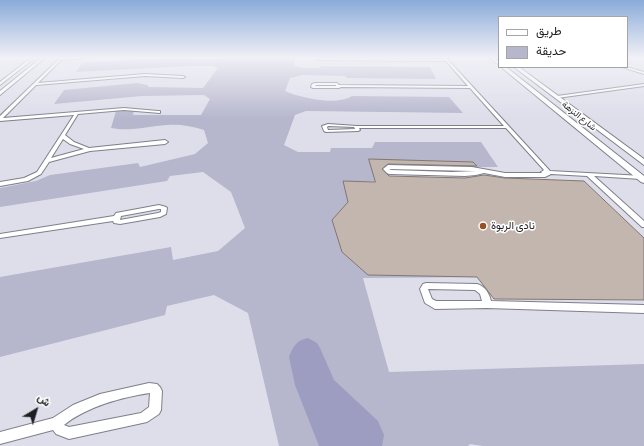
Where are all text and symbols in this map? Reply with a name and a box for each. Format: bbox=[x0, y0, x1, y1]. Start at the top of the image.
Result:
legend bbox=[498, 16, 628, 68]
text: طريق bbox=[536, 25, 561, 37]
text: حديقة bbox=[536, 45, 566, 57]
street label: شارع النزهة bbox=[560, 99, 598, 133]
place label: نادى الربوة bbox=[491, 219, 535, 233]
marker: نادى الربوة bbox=[478, 221, 488, 231]
north arrow bbox=[16, 390, 56, 430]
text: ش bbox=[35, 392, 52, 409]

